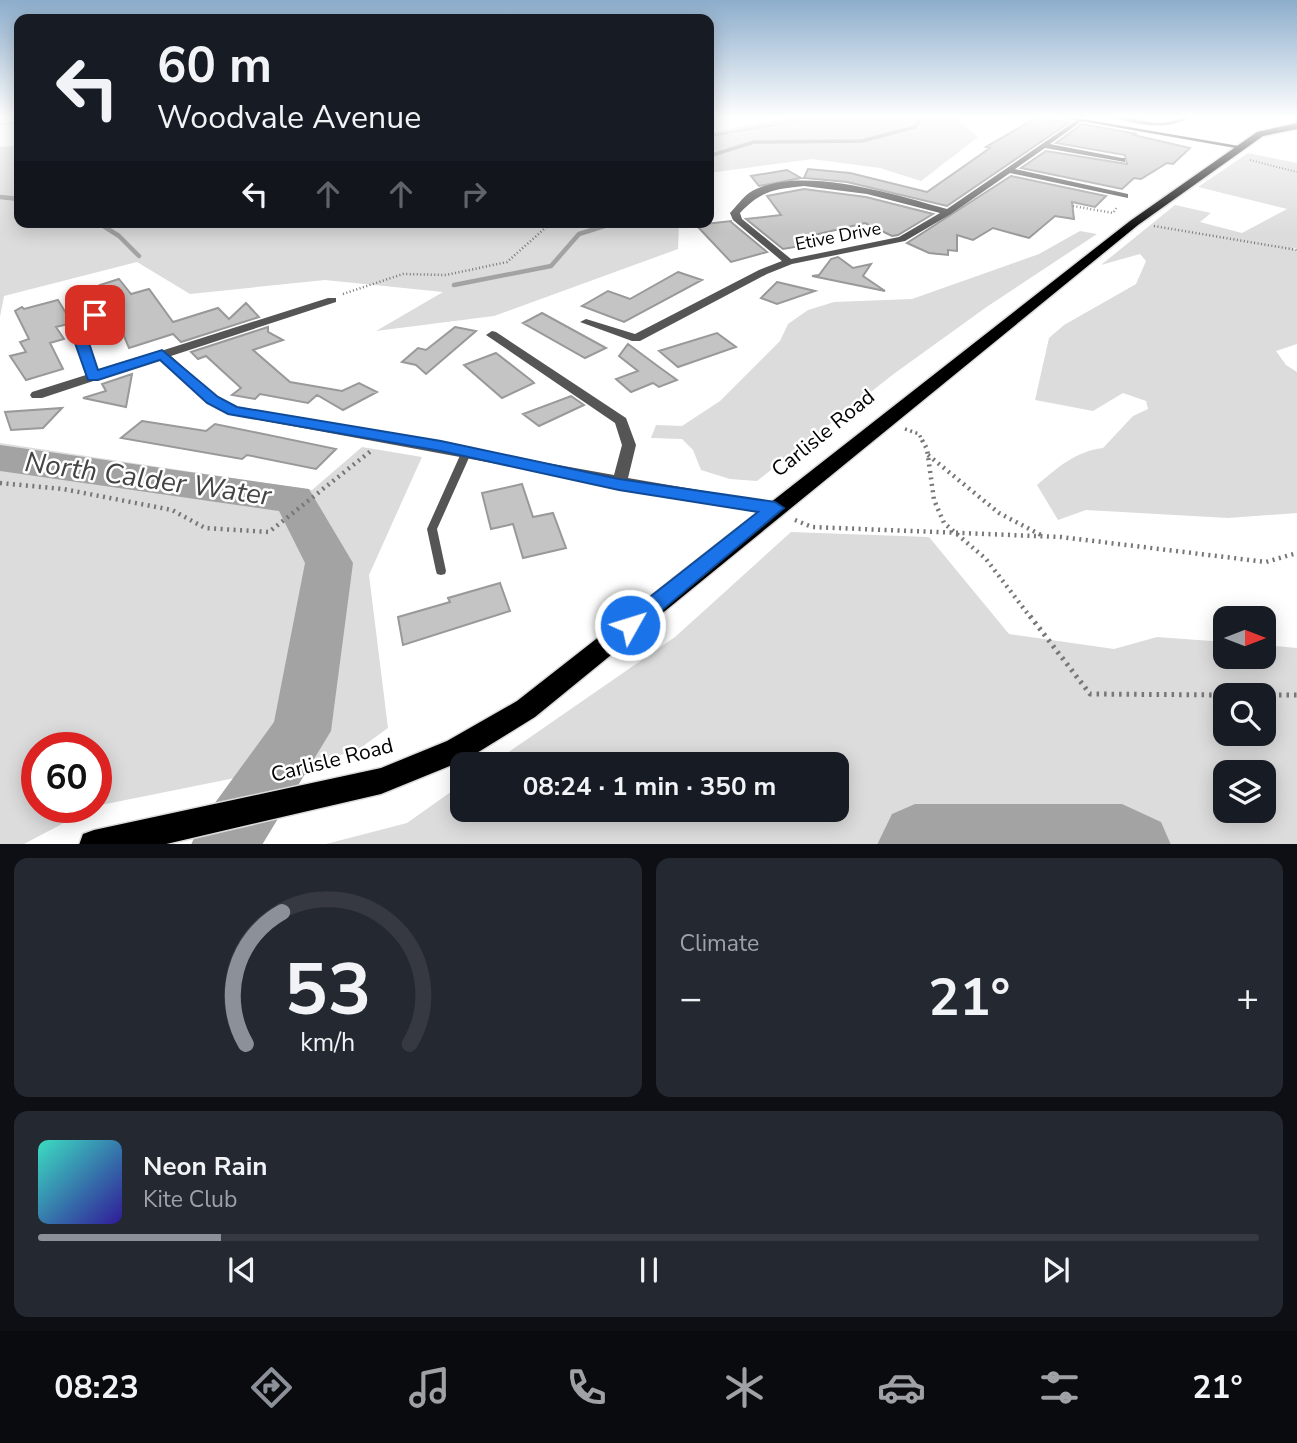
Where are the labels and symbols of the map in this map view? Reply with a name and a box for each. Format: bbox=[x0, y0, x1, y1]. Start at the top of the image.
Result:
street label: Etive Drive bbox=[793, 216, 883, 256]
pin bbox=[65, 285, 125, 345]
street label: Carlisle Road bbox=[766, 383, 880, 483]
water label: North Calder Water bbox=[22, 443, 275, 515]
position arrow bbox=[593, 588, 667, 662]
north arrow bbox=[1213, 606, 1276, 668]
street label: Carlisle Road bbox=[268, 731, 396, 789]
speed limit sign: 60 bbox=[21, 732, 112, 823]

